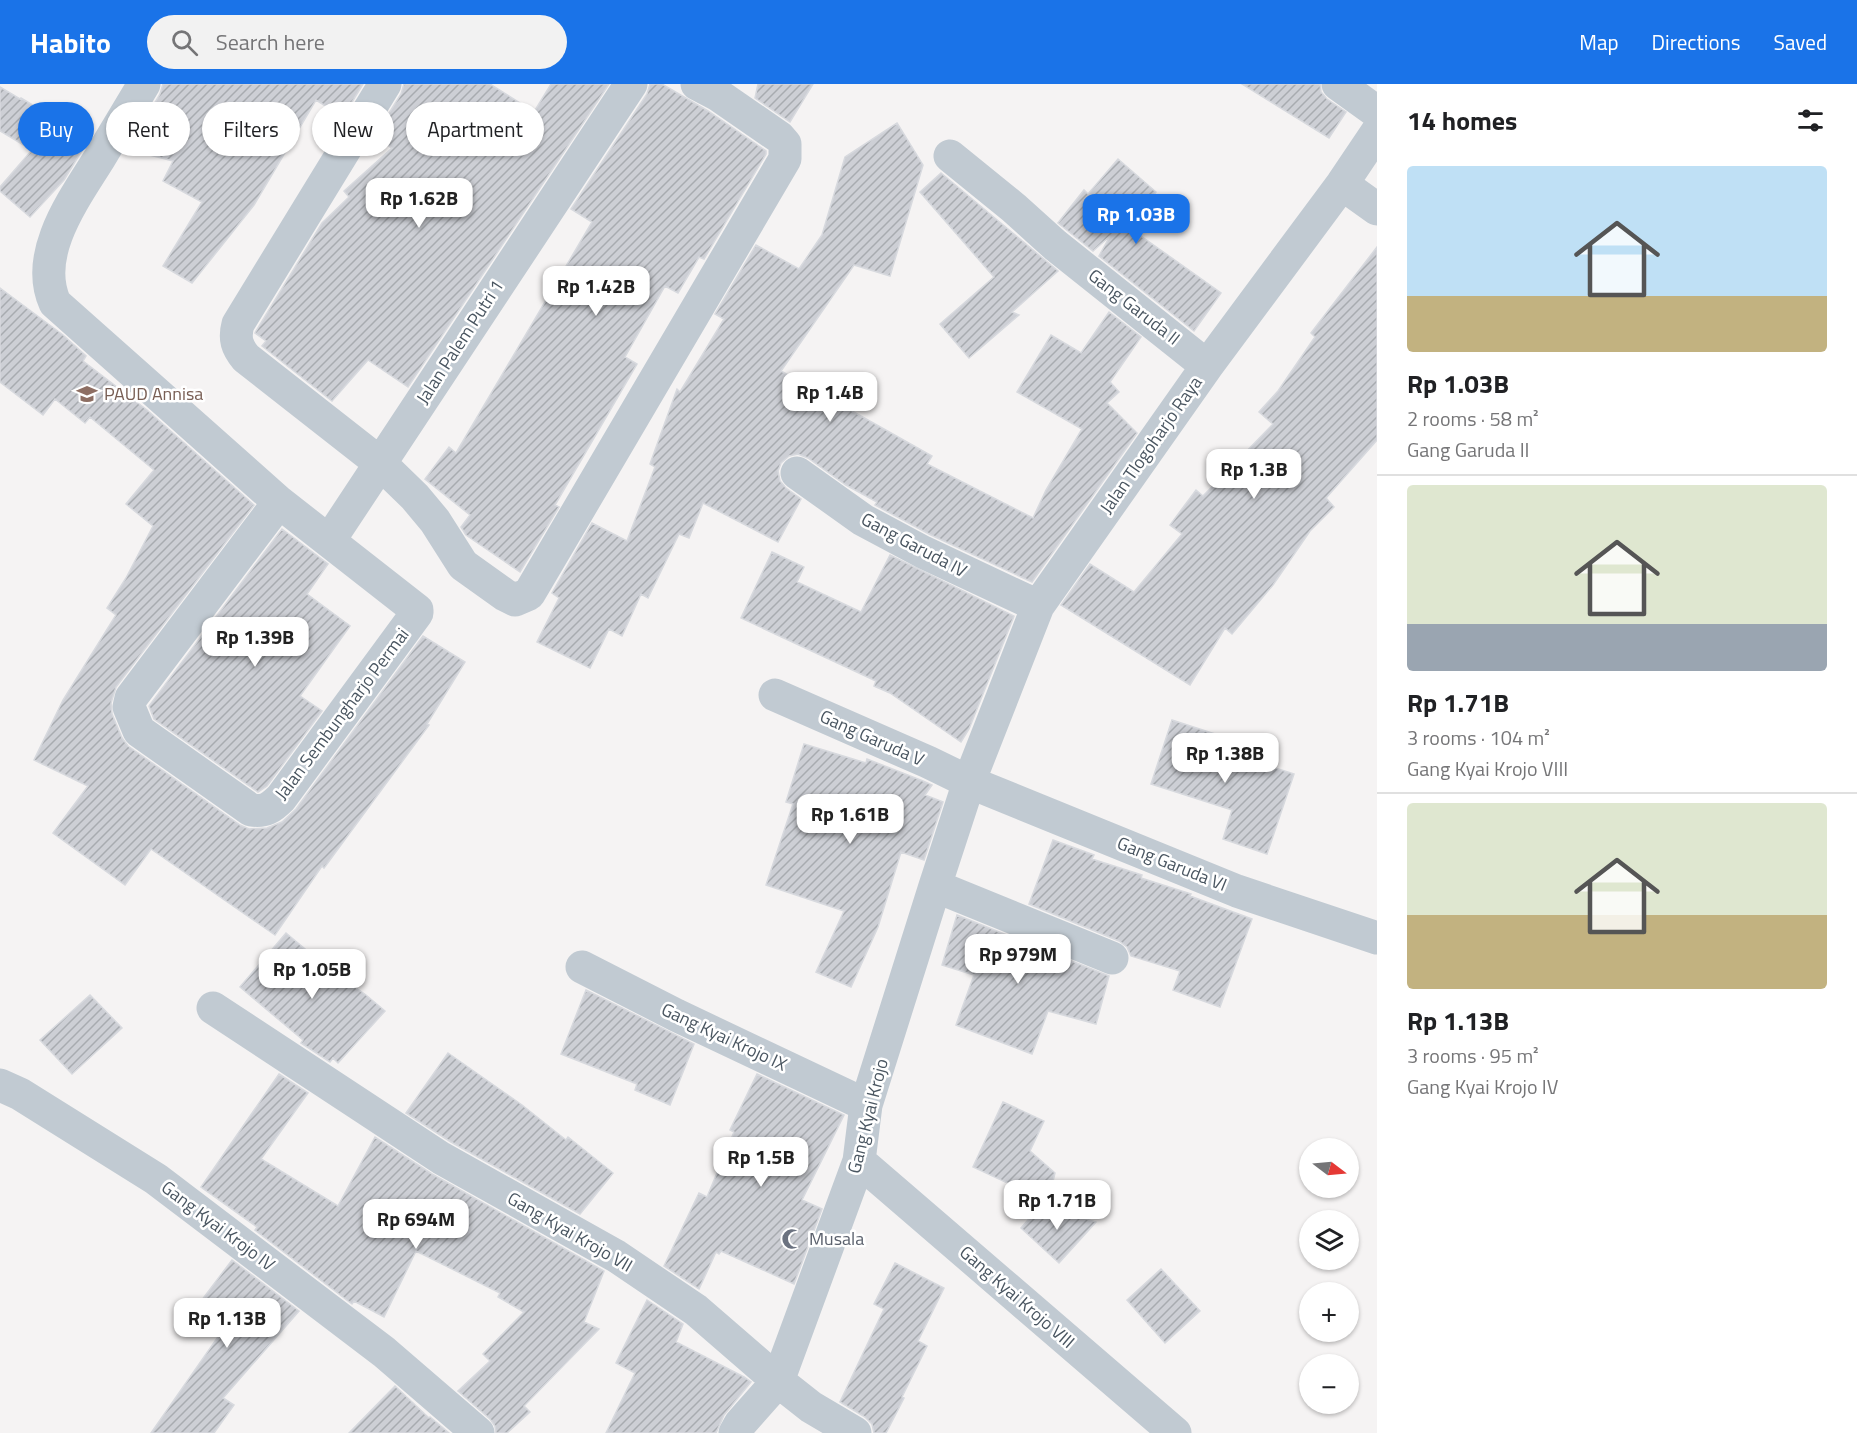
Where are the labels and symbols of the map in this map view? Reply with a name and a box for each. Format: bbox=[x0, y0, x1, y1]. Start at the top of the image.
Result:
pin: Rp 1.62B bbox=[357, 178, 481, 229]
pin: Rp 1.03B bbox=[1074, 194, 1198, 245]
street label: Gang Garuda II bbox=[1083, 262, 1186, 351]
pin: Rp 1.42B bbox=[534, 266, 658, 317]
street label: Jalan Palem Putri 1 bbox=[409, 274, 510, 409]
street label: Jalan Tlogoharjo Raya bbox=[1093, 370, 1208, 519]
pin: Rp 1.4B bbox=[775, 372, 885, 423]
place label: PAUD Annisa bbox=[104, 380, 203, 407]
school or university icon: PAUD Annisa bbox=[75, 382, 99, 406]
pin: Rp 1.3B bbox=[1199, 449, 1309, 500]
street label: Gang Garuda IV bbox=[857, 505, 972, 584]
pin: Rp 1.39B bbox=[193, 617, 317, 668]
street label: Jalan Sembungharjo Permai bbox=[268, 622, 415, 805]
street label: Gang Garuda V bbox=[816, 702, 929, 773]
pin: Rp 1.38B bbox=[1163, 733, 1287, 784]
pin: Rp 1.61B bbox=[788, 794, 912, 845]
street label: Gang Garuda VI bbox=[1113, 829, 1231, 898]
pin: Rp 979M bbox=[963, 934, 1073, 985]
pin: Rp 1.05B bbox=[250, 949, 374, 1000]
street label: Gang Kyai Krojo IX bbox=[657, 996, 791, 1077]
street label: Gang Kyai Krojo bbox=[840, 1056, 895, 1176]
pin: Rp 1.5B bbox=[706, 1137, 816, 1188]
north arrow bbox=[1299, 1138, 1359, 1198]
street label: Gang Kyai Krojo IV bbox=[156, 1174, 281, 1278]
pin: Rp 1.71B bbox=[995, 1180, 1119, 1231]
street label: Gang Kyai Krojo VII bbox=[503, 1185, 638, 1278]
pin: Rp 694M bbox=[361, 1199, 471, 1250]
place label: Musala bbox=[809, 1225, 864, 1252]
mosque icon: Musala bbox=[780, 1227, 804, 1251]
street label: Gang Kyai Krojo VIII bbox=[954, 1239, 1081, 1354]
pin: Rp 1.13B bbox=[165, 1298, 289, 1349]

